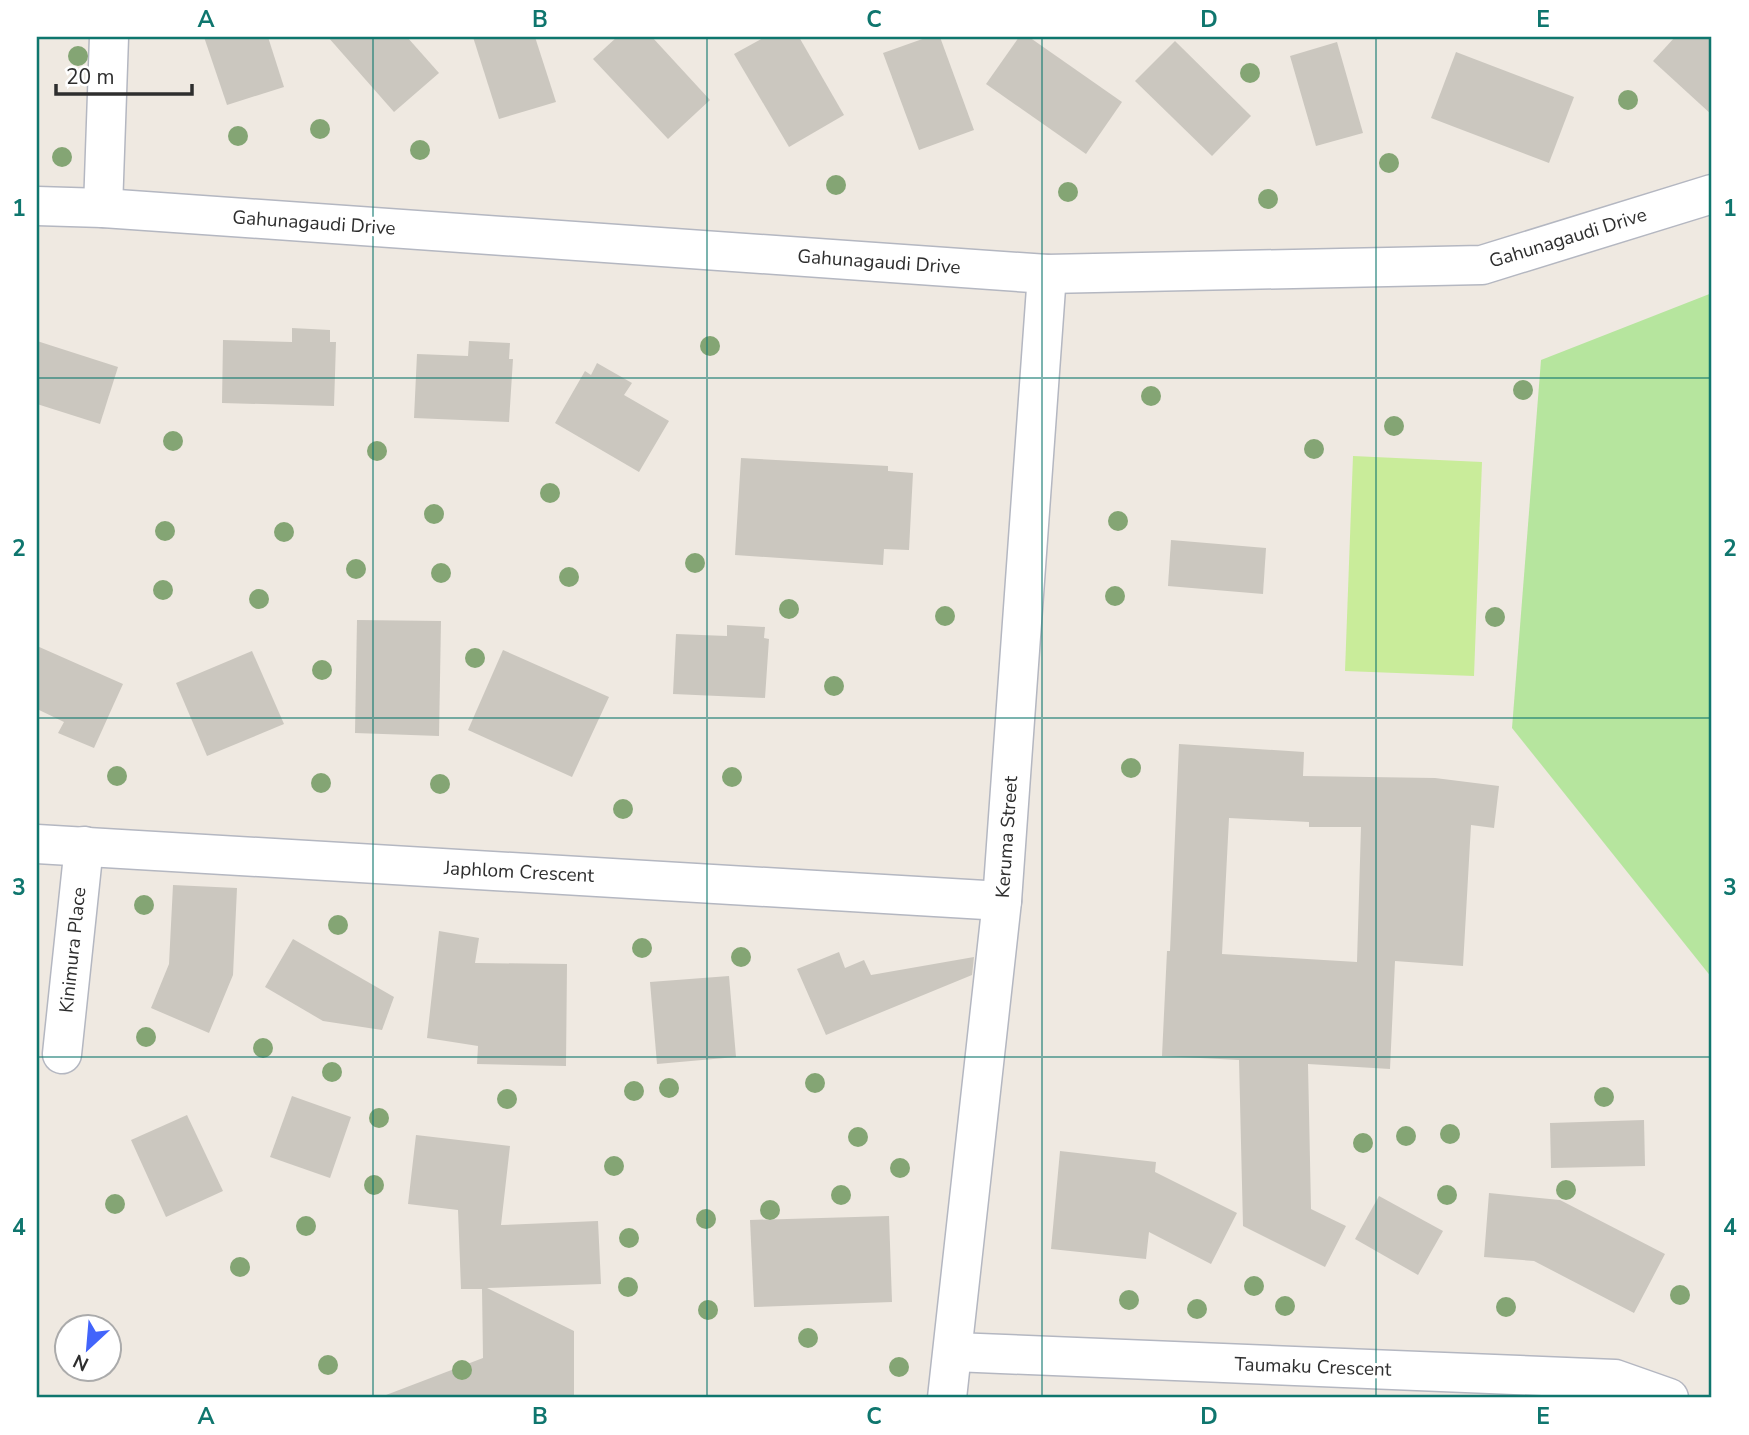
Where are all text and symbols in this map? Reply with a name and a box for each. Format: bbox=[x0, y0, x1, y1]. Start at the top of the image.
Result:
text: A bbox=[197, 4, 215, 35]
text: B bbox=[532, 4, 548, 35]
text: C bbox=[866, 4, 882, 35]
text: D bbox=[1200, 4, 1218, 35]
text: E bbox=[1536, 4, 1550, 35]
scale bar bbox=[56, 52, 192, 96]
text: 20 m bbox=[66, 63, 115, 91]
text: 1 bbox=[12, 193, 26, 224]
text: 1 bbox=[1723, 193, 1737, 224]
street label: Gahunagaudi Drive bbox=[1486, 202, 1650, 274]
street label: Gahunagaudi Drive bbox=[232, 204, 396, 242]
street label: Gahunagaudi Drive bbox=[797, 243, 961, 281]
text: 2 bbox=[12, 533, 26, 564]
text: 2 bbox=[1723, 533, 1737, 564]
street label: Keruma Street bbox=[990, 775, 1024, 899]
street label: Japhlom Crescent bbox=[442, 855, 595, 889]
text: 3 bbox=[12, 872, 26, 903]
text: 3 bbox=[1723, 872, 1737, 903]
street label: Kinimura Place bbox=[53, 886, 93, 1014]
text: 4 bbox=[12, 1212, 26, 1243]
text: 4 bbox=[1723, 1212, 1737, 1243]
north arrow bbox=[52, 1312, 122, 1382]
text: N bbox=[69, 1348, 93, 1377]
street label: Taumaku Crescent bbox=[1234, 1351, 1392, 1383]
text: A bbox=[197, 1401, 215, 1432]
text: B bbox=[532, 1401, 548, 1432]
text: C bbox=[866, 1401, 882, 1432]
text: D bbox=[1200, 1401, 1218, 1432]
text: E bbox=[1536, 1401, 1550, 1432]

